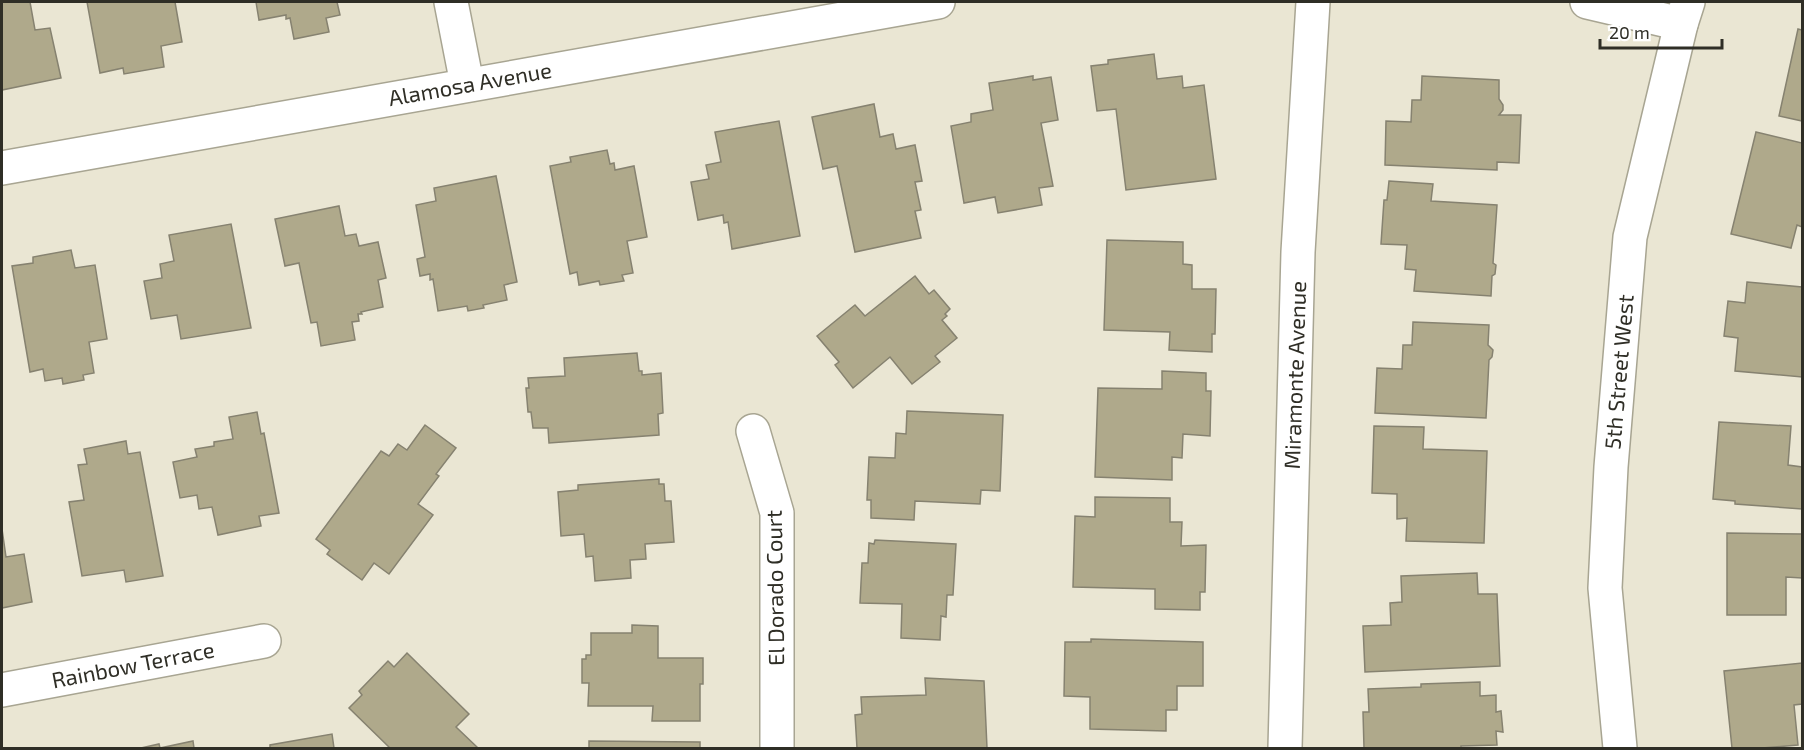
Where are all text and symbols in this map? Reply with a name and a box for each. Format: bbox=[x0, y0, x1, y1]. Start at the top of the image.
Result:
scale bar bbox=[1600, 12, 1722, 50]
text: 20 m bbox=[1609, 21, 1650, 43]
street label: Alamosa Avenue bbox=[386, 56, 554, 110]
street label: Miramonte Avenue bbox=[1278, 280, 1310, 470]
street label: 5th Street West bbox=[1598, 293, 1638, 450]
street label: El Dorado Court bbox=[760, 510, 788, 666]
street label: Rainbow Terrace bbox=[49, 635, 216, 693]

